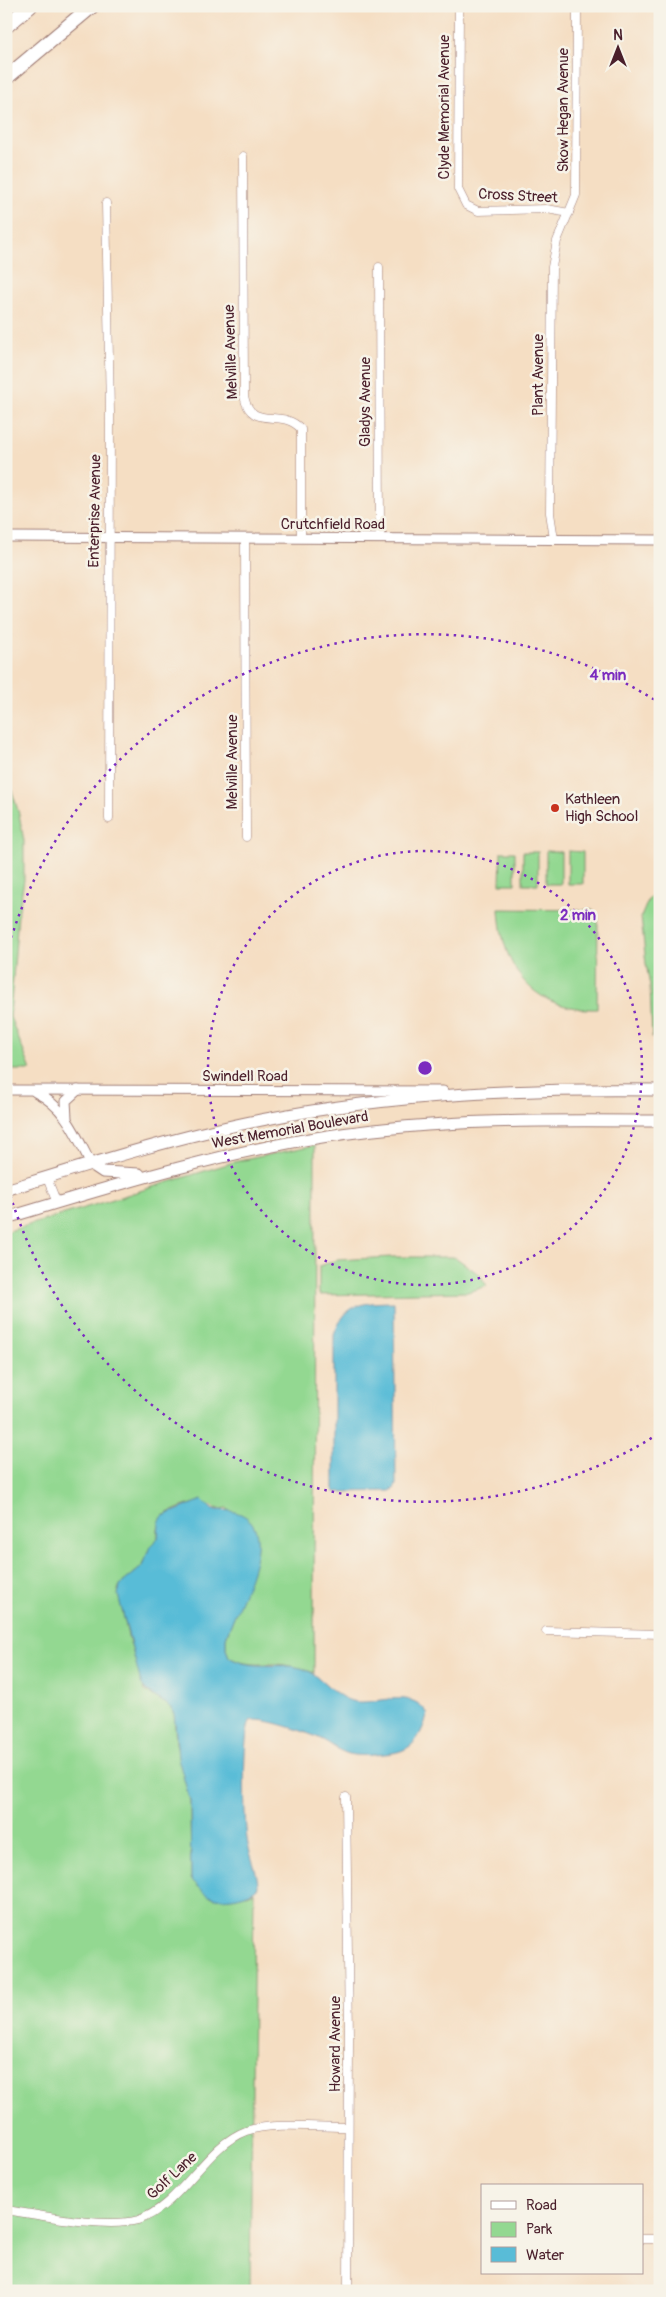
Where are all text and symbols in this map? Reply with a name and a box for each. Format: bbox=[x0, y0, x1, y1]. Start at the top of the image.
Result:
north arrow bbox=[594, 22, 644, 72]
text: N bbox=[613, 27, 623, 44]
street label: Clyde Memorial Avenue bbox=[435, 34, 454, 179]
street label: Skow Hegan Avenue bbox=[554, 47, 573, 172]
street label: Cross Street bbox=[478, 184, 559, 208]
street label: Melville Avenue bbox=[220, 304, 242, 400]
street label: Plant Avenue bbox=[529, 333, 548, 416]
street label: Gladys Avenue bbox=[356, 356, 375, 447]
street label: Enterprise Avenue bbox=[85, 453, 105, 568]
street label: Crutchfield Road bbox=[281, 515, 385, 534]
text: 4 min bbox=[590, 666, 627, 685]
street label: Melville Avenue bbox=[223, 714, 242, 810]
place label: Kathleen High School bbox=[565, 790, 638, 826]
marker: Kathleen High School bbox=[549, 802, 561, 814]
text: 2 min bbox=[560, 906, 596, 925]
centre of rings bbox=[416, 1059, 434, 1077]
street label: Swindell Road bbox=[202, 1067, 288, 1086]
street label: West Memorial Boulevard bbox=[210, 1107, 370, 1153]
street label: Howard Avenue bbox=[326, 1995, 345, 2092]
street label: Golf Lane bbox=[143, 2148, 202, 2204]
legend bbox=[481, 2184, 644, 2274]
text: Road bbox=[526, 2196, 557, 2215]
text: Park bbox=[526, 2220, 553, 2239]
text: Water bbox=[526, 2246, 565, 2265]

